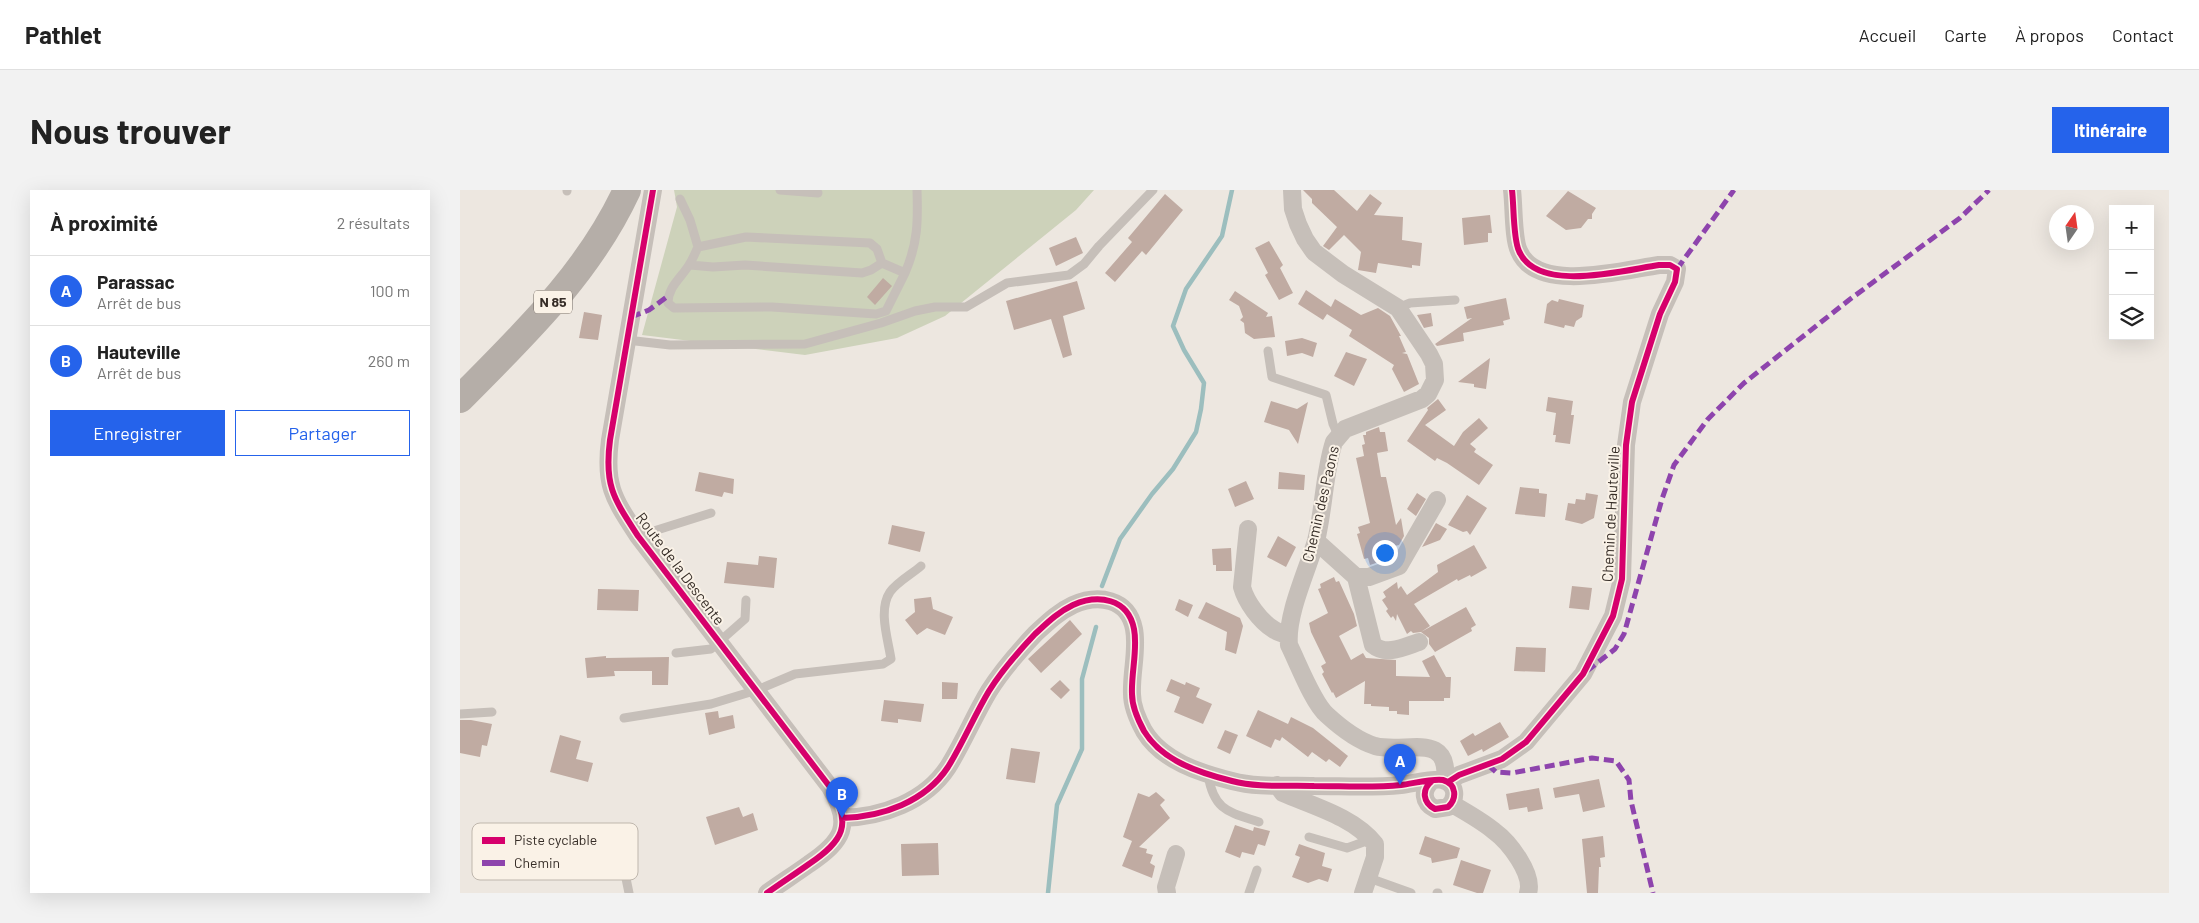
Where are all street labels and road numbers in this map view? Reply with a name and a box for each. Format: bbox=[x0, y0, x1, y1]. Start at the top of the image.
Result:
road number: N 85 bbox=[534, 290, 572, 314]
street label: Chemin des Paons bbox=[1298, 444, 1342, 564]
street label: Chemin de Hauteville bbox=[1597, 446, 1623, 582]
street label: Route de la Descente bbox=[633, 509, 729, 628]

